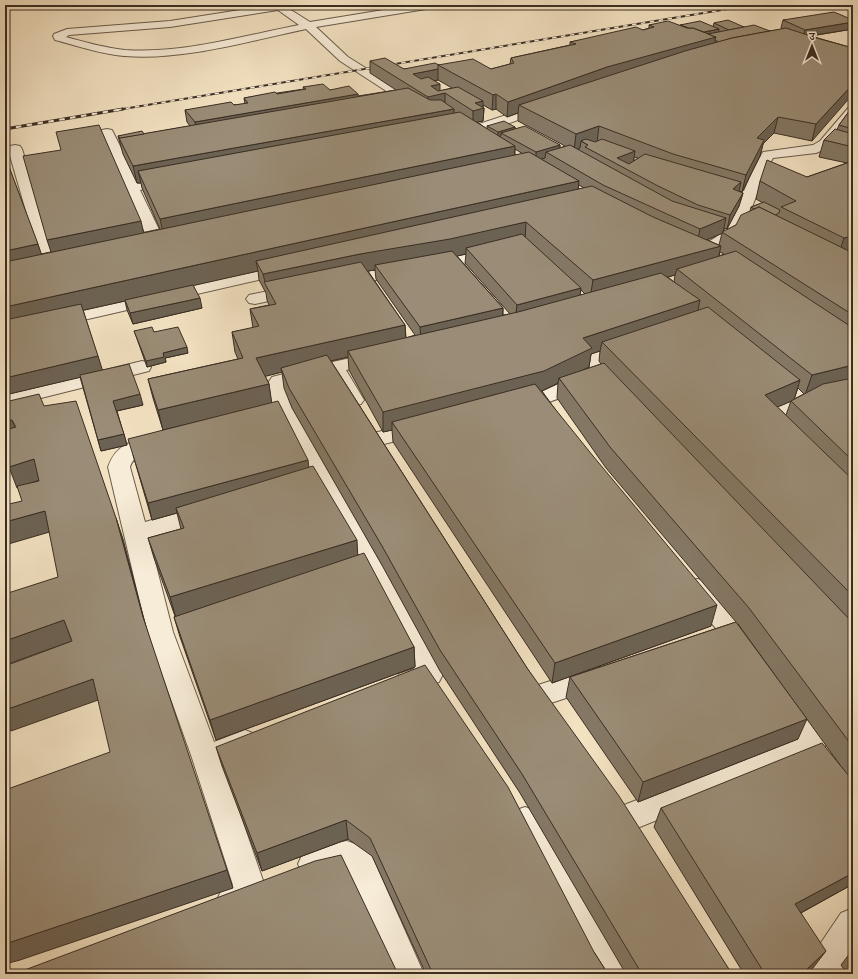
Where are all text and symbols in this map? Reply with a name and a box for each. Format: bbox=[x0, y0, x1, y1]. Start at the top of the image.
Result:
north arrow bbox=[792, 26, 832, 66]
text: उ bbox=[808, 30, 816, 43]

